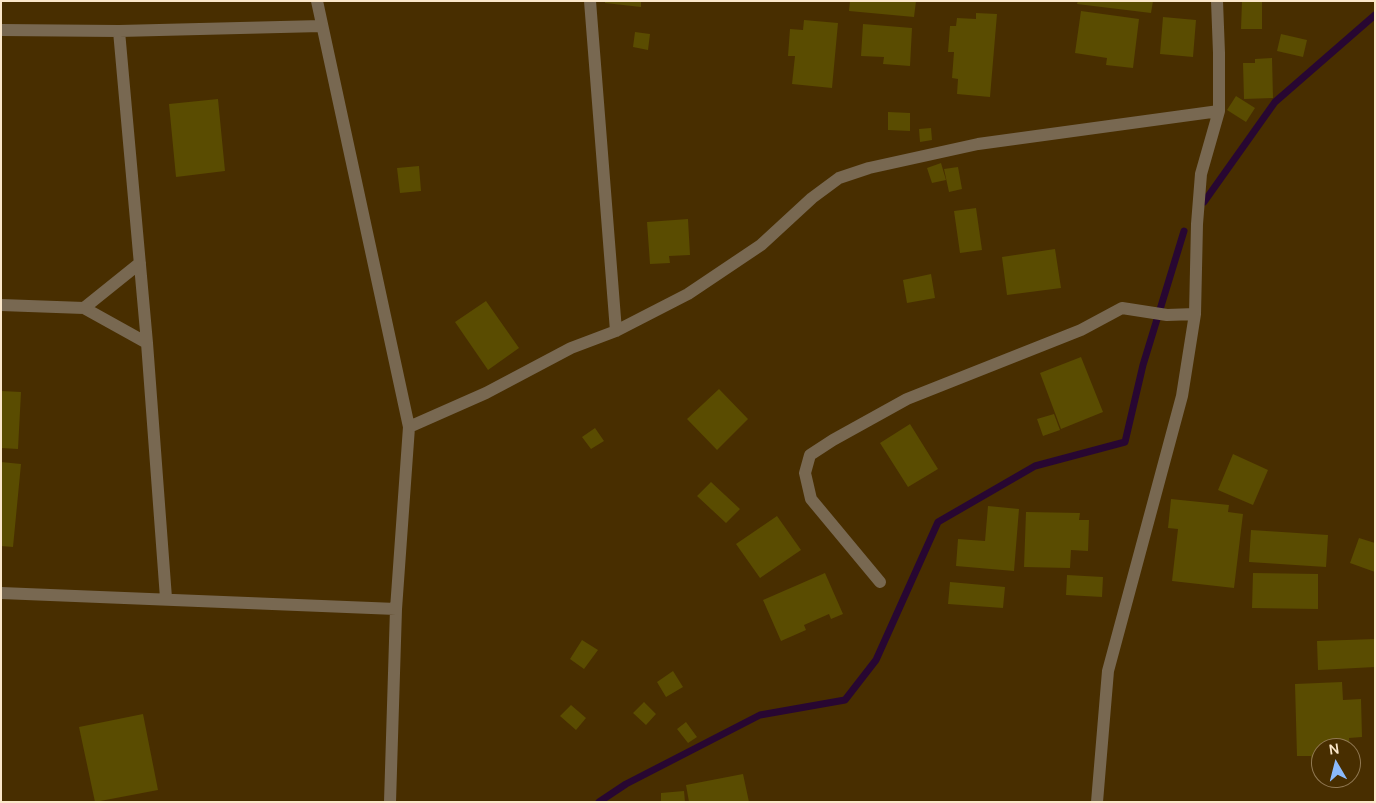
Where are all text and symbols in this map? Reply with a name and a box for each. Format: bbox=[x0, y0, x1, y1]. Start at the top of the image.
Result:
north arrow bbox=[1311, 738, 1361, 788]
text: N bbox=[1328, 739, 1340, 759]

